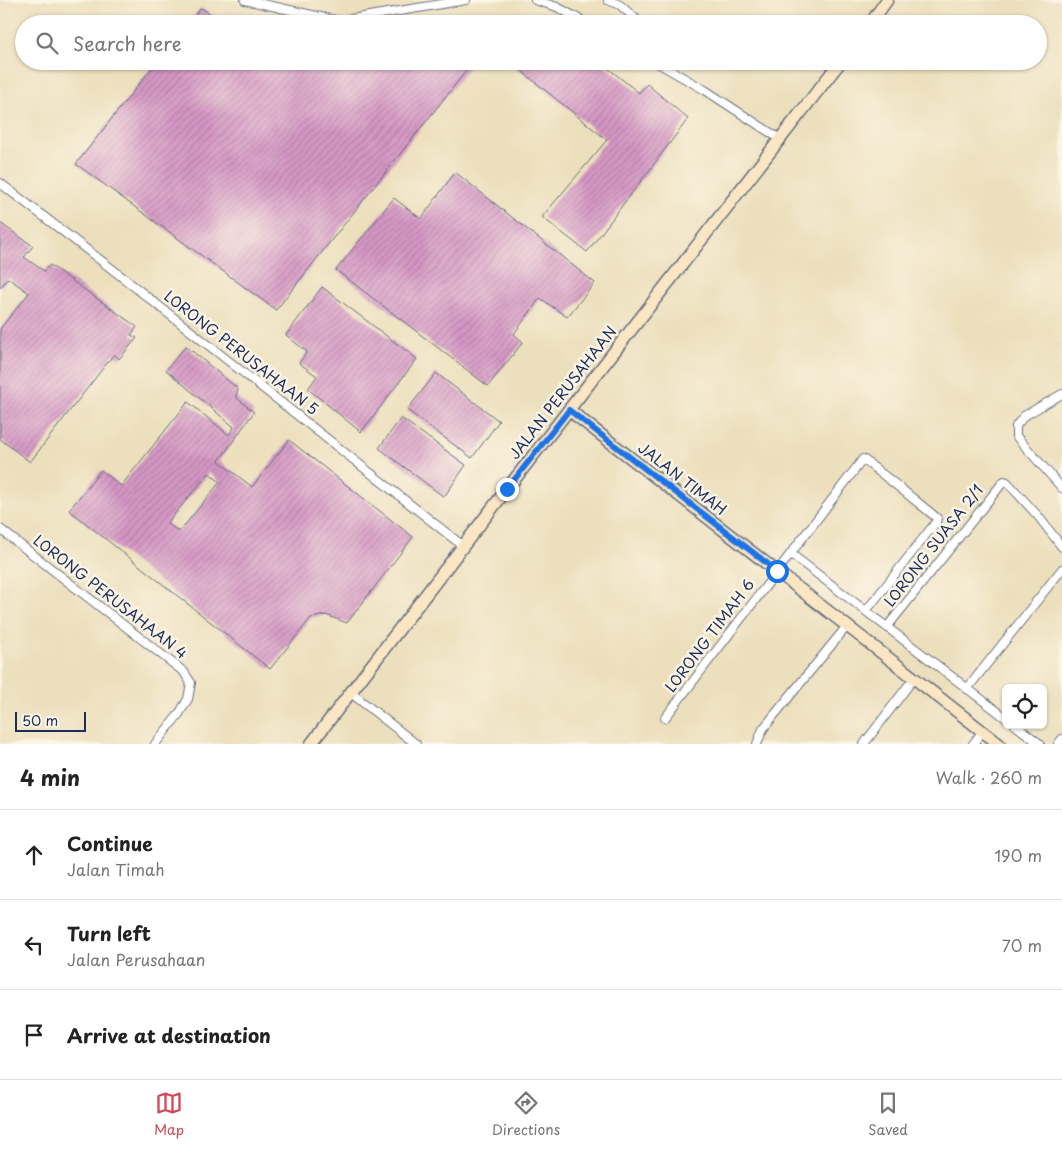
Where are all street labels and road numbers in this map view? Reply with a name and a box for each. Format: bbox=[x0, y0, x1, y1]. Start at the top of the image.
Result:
street label: LORONG PERUSAHAAN 5 bbox=[160, 284, 324, 420]
street label: JALAN PERUSAHAAN bbox=[502, 320, 621, 464]
street label: JALAN TIMAH bbox=[634, 436, 732, 520]
street label: LORONG SUASA 2/1 bbox=[878, 479, 988, 611]
street label: LORONG PERUSAHAAN 4 bbox=[29, 528, 193, 663]
street label: LORONG TIMAH 6 bbox=[658, 574, 759, 697]

